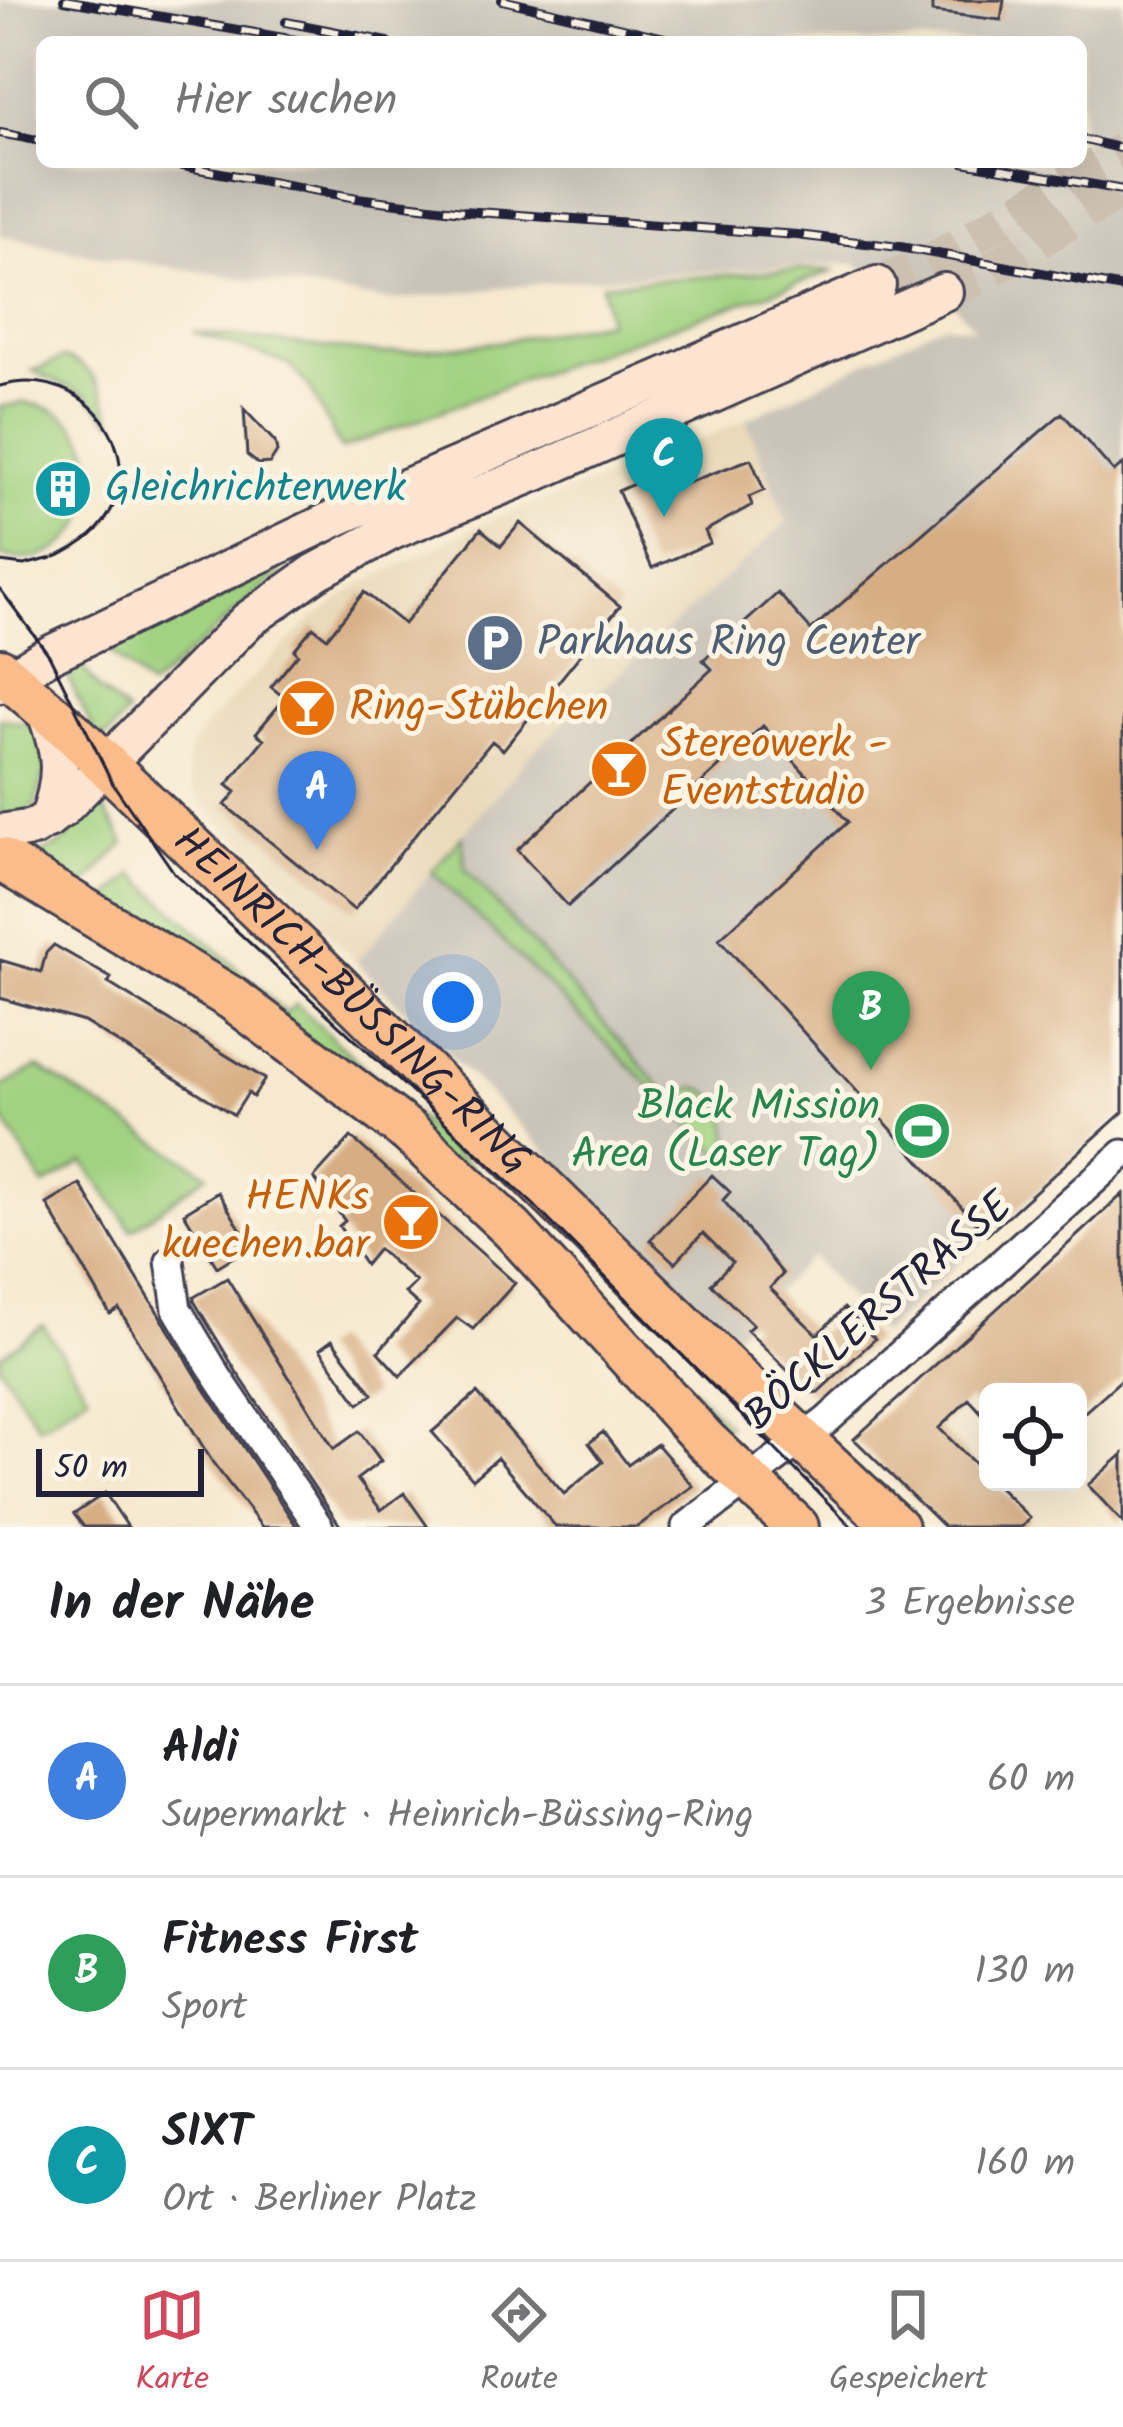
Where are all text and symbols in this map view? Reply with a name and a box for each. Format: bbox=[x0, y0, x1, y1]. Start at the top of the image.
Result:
search box bbox=[36, 36, 1087, 168]
text: Hier suchen bbox=[174, 66, 397, 138]
icon: search bbox=[78, 69, 144, 135]
pin: C bbox=[625, 418, 703, 517]
place label: Gleichrichterwerk bbox=[105, 456, 406, 523]
building icon: Gleichrichterwerk bbox=[32, 458, 94, 520]
place label: Parkhaus Ring Center bbox=[537, 610, 922, 677]
parking icon: Parkhaus Ring Center bbox=[464, 612, 526, 674]
place label: Ring-Stübchen bbox=[349, 675, 608, 742]
bar icon: Ring-Stübchen bbox=[276, 677, 338, 739]
place label: Stereowerk - Eventstudio bbox=[661, 712, 887, 827]
bar icon: Stereowerk - Eventstudio bbox=[588, 738, 650, 800]
pin: A bbox=[278, 751, 356, 850]
street label: HEINRICH-BÜSSING-RING bbox=[156, 810, 547, 1192]
pin: B bbox=[832, 971, 910, 1070]
your location bbox=[423, 972, 483, 1032]
place label: Black Mission Area (Laser Tag) bbox=[571, 1074, 880, 1189]
sports icon: Black Mission Area (Laser Tag) bbox=[891, 1100, 953, 1162]
place label: HENKs kuechen.bar bbox=[162, 1165, 371, 1280]
street label: BÖCKLERSTRASSE bbox=[729, 1175, 1030, 1448]
bar icon: HENKs kuechen.bar bbox=[380, 1191, 442, 1253]
map controls bbox=[979, 1383, 1087, 1491]
button: locate bbox=[979, 1383, 1087, 1491]
scale bar bbox=[36, 1443, 204, 1496]
text: 50 m bbox=[54, 1443, 128, 1496]
text: In der Nähe bbox=[48, 1565, 314, 1646]
text: 3 Ergebnisse bbox=[864, 1574, 1075, 1636]
text: Aldi bbox=[162, 1714, 238, 1786]
text: A bbox=[75, 1750, 99, 1812]
text: 60 m bbox=[987, 1750, 1075, 1812]
text: Supermarkt · Heinrich-Büssing-Ring bbox=[162, 1786, 753, 1848]
text: Fitness First bbox=[162, 1906, 418, 1978]
text: B bbox=[75, 1942, 99, 2004]
text: 130 m bbox=[974, 1942, 1075, 2004]
text: Sport bbox=[162, 1978, 247, 2040]
text: SIXT bbox=[162, 2098, 252, 2170]
text: C bbox=[75, 2134, 99, 2196]
text: 160 m bbox=[975, 2134, 1075, 2196]
text: Ort · Berliner Platz bbox=[162, 2170, 477, 2232]
tab: Karte bbox=[136, 2282, 209, 2407]
tab: Route bbox=[480, 2282, 558, 2407]
tab: Gespeichert bbox=[829, 2282, 987, 2407]

